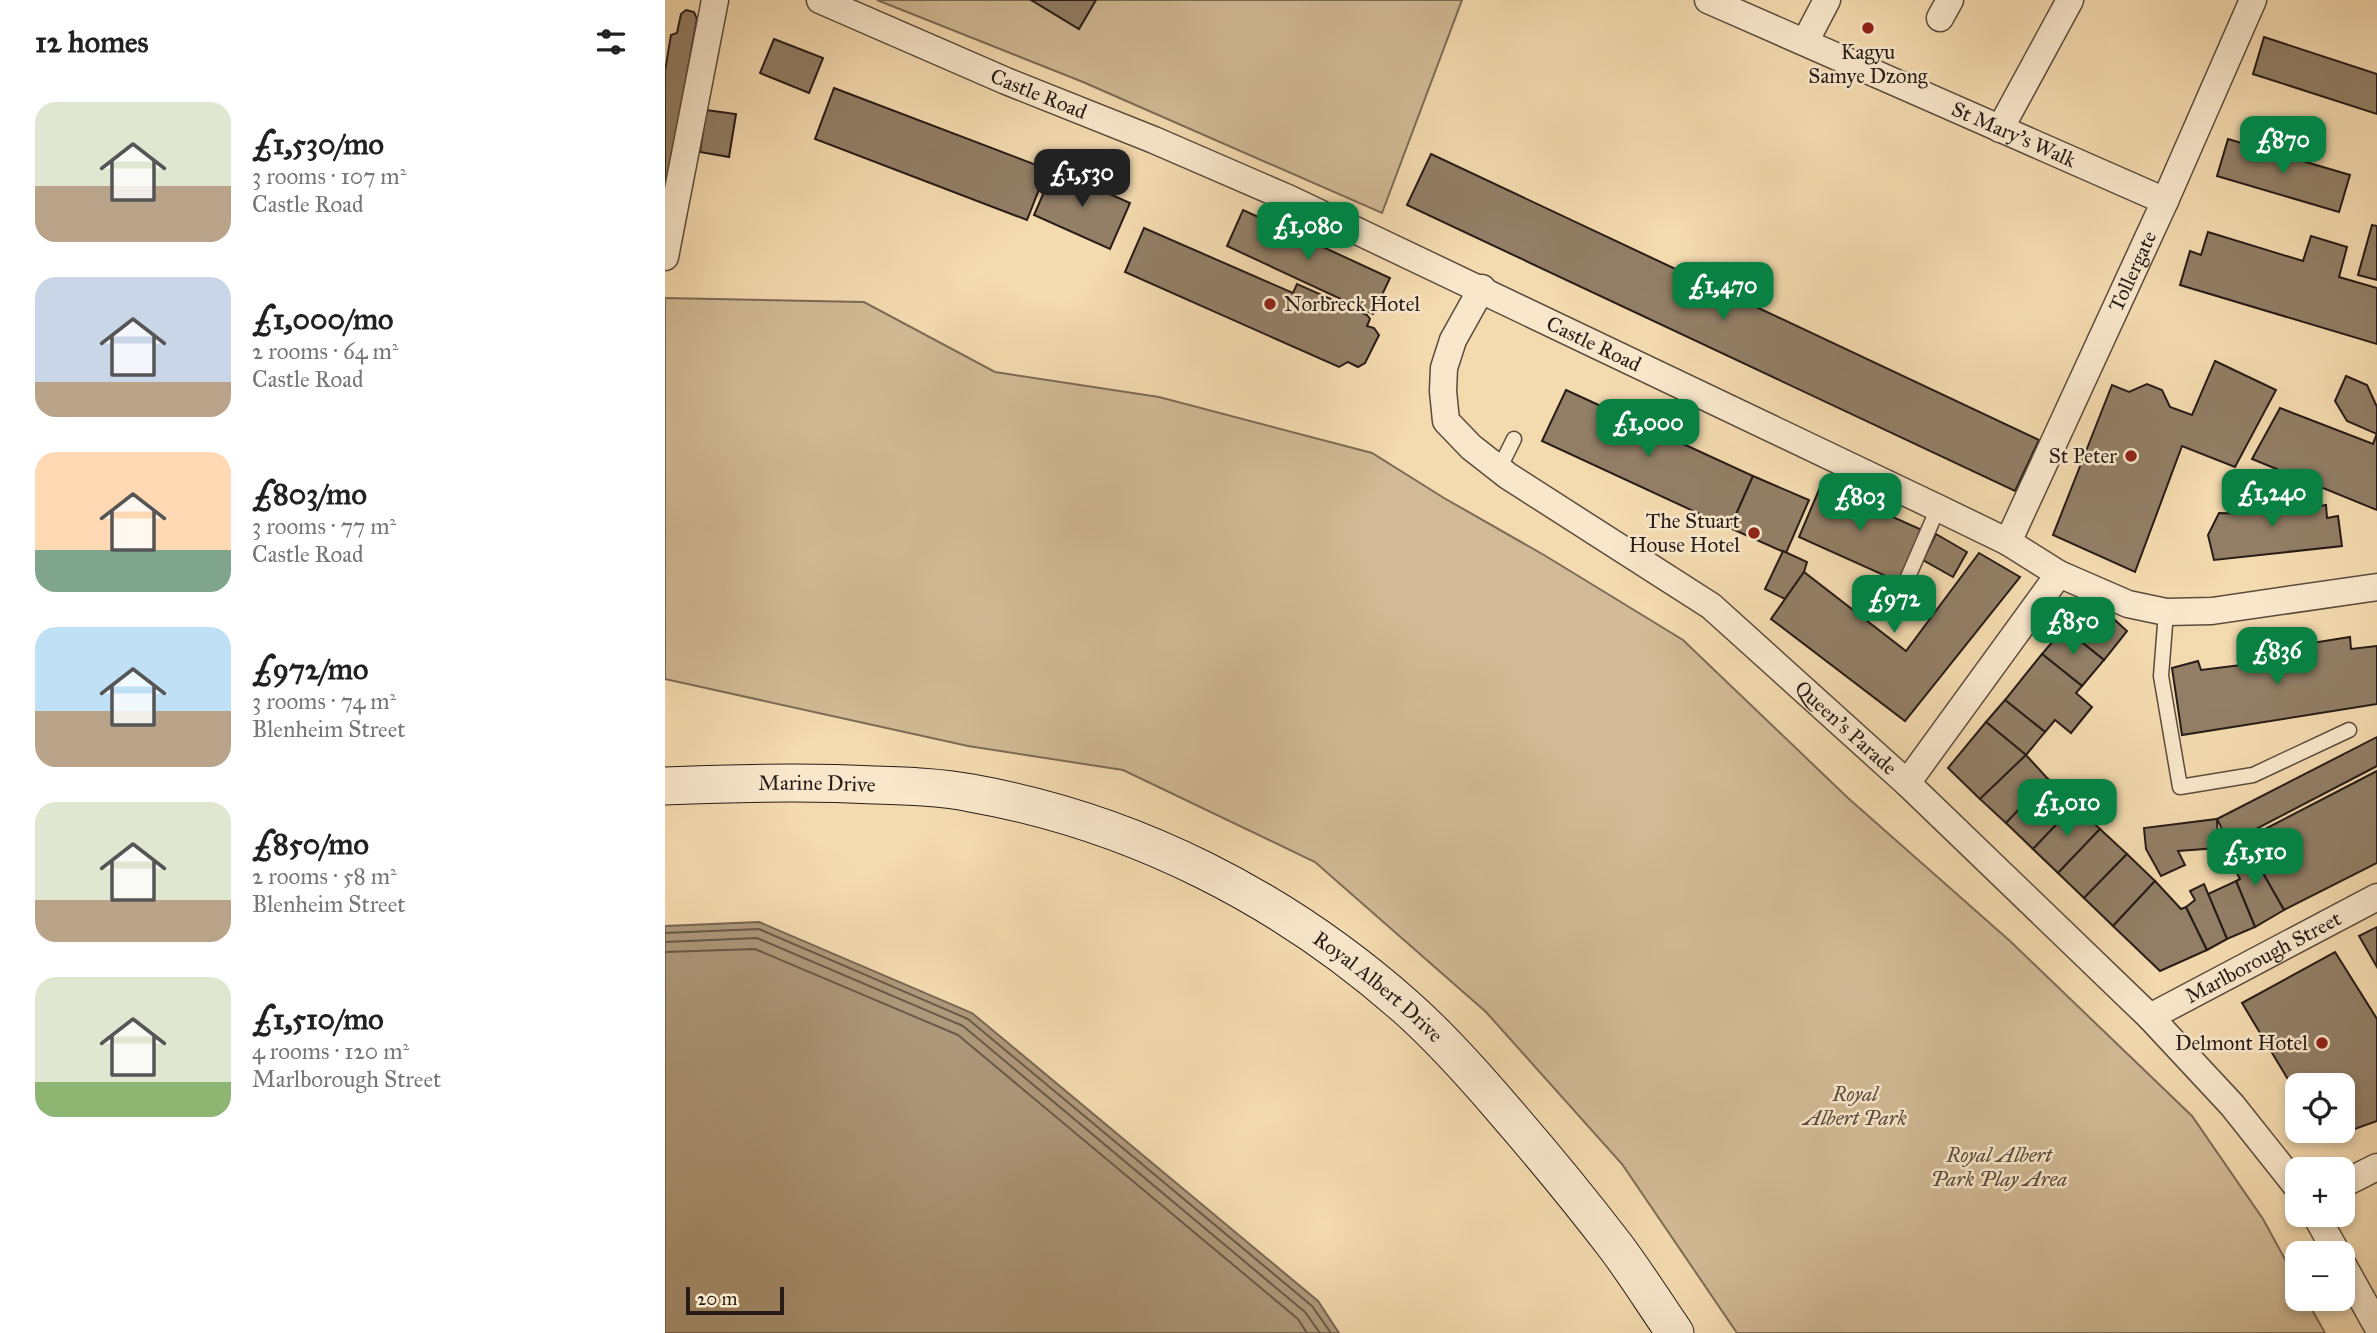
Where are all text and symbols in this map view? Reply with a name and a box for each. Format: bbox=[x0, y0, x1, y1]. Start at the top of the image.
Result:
marker: Kagyu Samye Dzong bbox=[1860, 20, 1876, 36]
icon: filters bbox=[592, 23, 630, 61]
text: 12 homes bbox=[35, 24, 148, 60]
place label: Kagyu Samye Dzong bbox=[1808, 39, 1928, 89]
street label: Castle Road bbox=[986, 63, 1091, 125]
street label: St Mary's Walk bbox=[1948, 96, 2080, 173]
pin: £870 bbox=[2242, 116, 2324, 176]
text: £870 bbox=[2256, 125, 2310, 153]
text: £1,530/mo bbox=[252, 126, 384, 162]
icon: home bbox=[91, 130, 175, 214]
pin: £1,530 bbox=[1025, 150, 1139, 209]
text: £1,530 bbox=[1050, 158, 1114, 186]
text: 3 rooms · 107 m² bbox=[252, 162, 406, 190]
text: Castle Road bbox=[252, 190, 364, 218]
pin: £1,080 bbox=[1251, 202, 1365, 262]
text: £1,080 bbox=[1273, 211, 1343, 239]
street label: Tollergate bbox=[2103, 227, 2163, 316]
pin: £1,470 bbox=[1666, 262, 1780, 322]
text: £1,470 bbox=[1689, 271, 1757, 299]
place label: Norbreck Hotel bbox=[1284, 291, 1421, 317]
marker: Norbreck Hotel bbox=[1262, 296, 1278, 312]
text: £1,000/mo bbox=[252, 301, 393, 337]
icon: home bbox=[91, 305, 175, 389]
street label: Castle Road bbox=[1542, 310, 1646, 378]
text: 2 rooms · 64 m² bbox=[252, 337, 398, 365]
text: Castle Road bbox=[252, 365, 364, 393]
pin: £1,000 bbox=[1591, 400, 1705, 459]
text: £1,000 bbox=[1612, 408, 1684, 436]
place label: St Peter bbox=[2049, 443, 2117, 469]
marker: St Peter bbox=[2123, 448, 2139, 464]
pin: £1,240 bbox=[2215, 470, 2329, 529]
pin: £803 bbox=[1819, 474, 1901, 533]
text: £803/mo bbox=[252, 476, 367, 512]
text: £1,240 bbox=[2238, 478, 2306, 506]
icon: home bbox=[91, 480, 175, 564]
text: £803 bbox=[1835, 482, 1885, 510]
place label: The Stuart House Hotel bbox=[1629, 508, 1741, 558]
text: 3 rooms · 77 m² bbox=[252, 512, 396, 540]
marker: The Stuart House Hotel bbox=[1746, 525, 1762, 541]
text: Castle Road bbox=[252, 540, 364, 568]
pin: £972 bbox=[1853, 576, 1935, 635]
text: £972 bbox=[1868, 584, 1920, 612]
pin: £850 bbox=[2032, 598, 2114, 657]
text: £850 bbox=[2047, 606, 2099, 634]
pin: £836 bbox=[2236, 628, 2318, 687]
text: £836 bbox=[2252, 636, 2302, 664]
text: £972/mo bbox=[252, 651, 368, 687]
icon: home bbox=[91, 655, 175, 739]
street label: Queen's Parade bbox=[1789, 675, 1903, 781]
text: 3 rooms · 74 m² bbox=[252, 687, 396, 715]
text: Blenheim Street bbox=[252, 715, 405, 743]
street label: Marine Drive bbox=[758, 770, 877, 798]
pin: £1,010 bbox=[2010, 780, 2124, 839]
text: £1,010 bbox=[2034, 788, 2100, 816]
text: £850/mo bbox=[252, 826, 369, 862]
pin: £1,510 bbox=[2198, 828, 2312, 888]
icon: home bbox=[91, 830, 175, 914]
text: £1,510 bbox=[2223, 837, 2287, 865]
text: 2 rooms · 58 m² bbox=[252, 862, 397, 890]
text: Blenheim Street bbox=[252, 890, 405, 918]
street label: Marlborough Street bbox=[2181, 905, 2346, 1009]
street label: Royal Albert Drive bbox=[1308, 925, 1449, 1048]
text: £1,510/mo bbox=[252, 1001, 384, 1037]
icon: home bbox=[91, 1005, 175, 1089]
place label: Delmont Hotel bbox=[2175, 1030, 2308, 1056]
marker: Delmont Hotel bbox=[2314, 1035, 2330, 1051]
text: 4 rooms · 120 m² bbox=[252, 1037, 409, 1065]
text: Marlborough Street bbox=[252, 1065, 441, 1093]
map controls bbox=[2285, 1073, 2355, 1311]
button: locate bbox=[2285, 1073, 2355, 1143]
park label: Royal Albert Park bbox=[1801, 1081, 1908, 1131]
park label: Royal Albert Park Play Area bbox=[1931, 1142, 2067, 1192]
button: + bbox=[2285, 1157, 2355, 1227]
button: − bbox=[2285, 1241, 2355, 1311]
scale bar bbox=[686, 1284, 784, 1316]
text: 20 m bbox=[697, 1287, 738, 1310]

